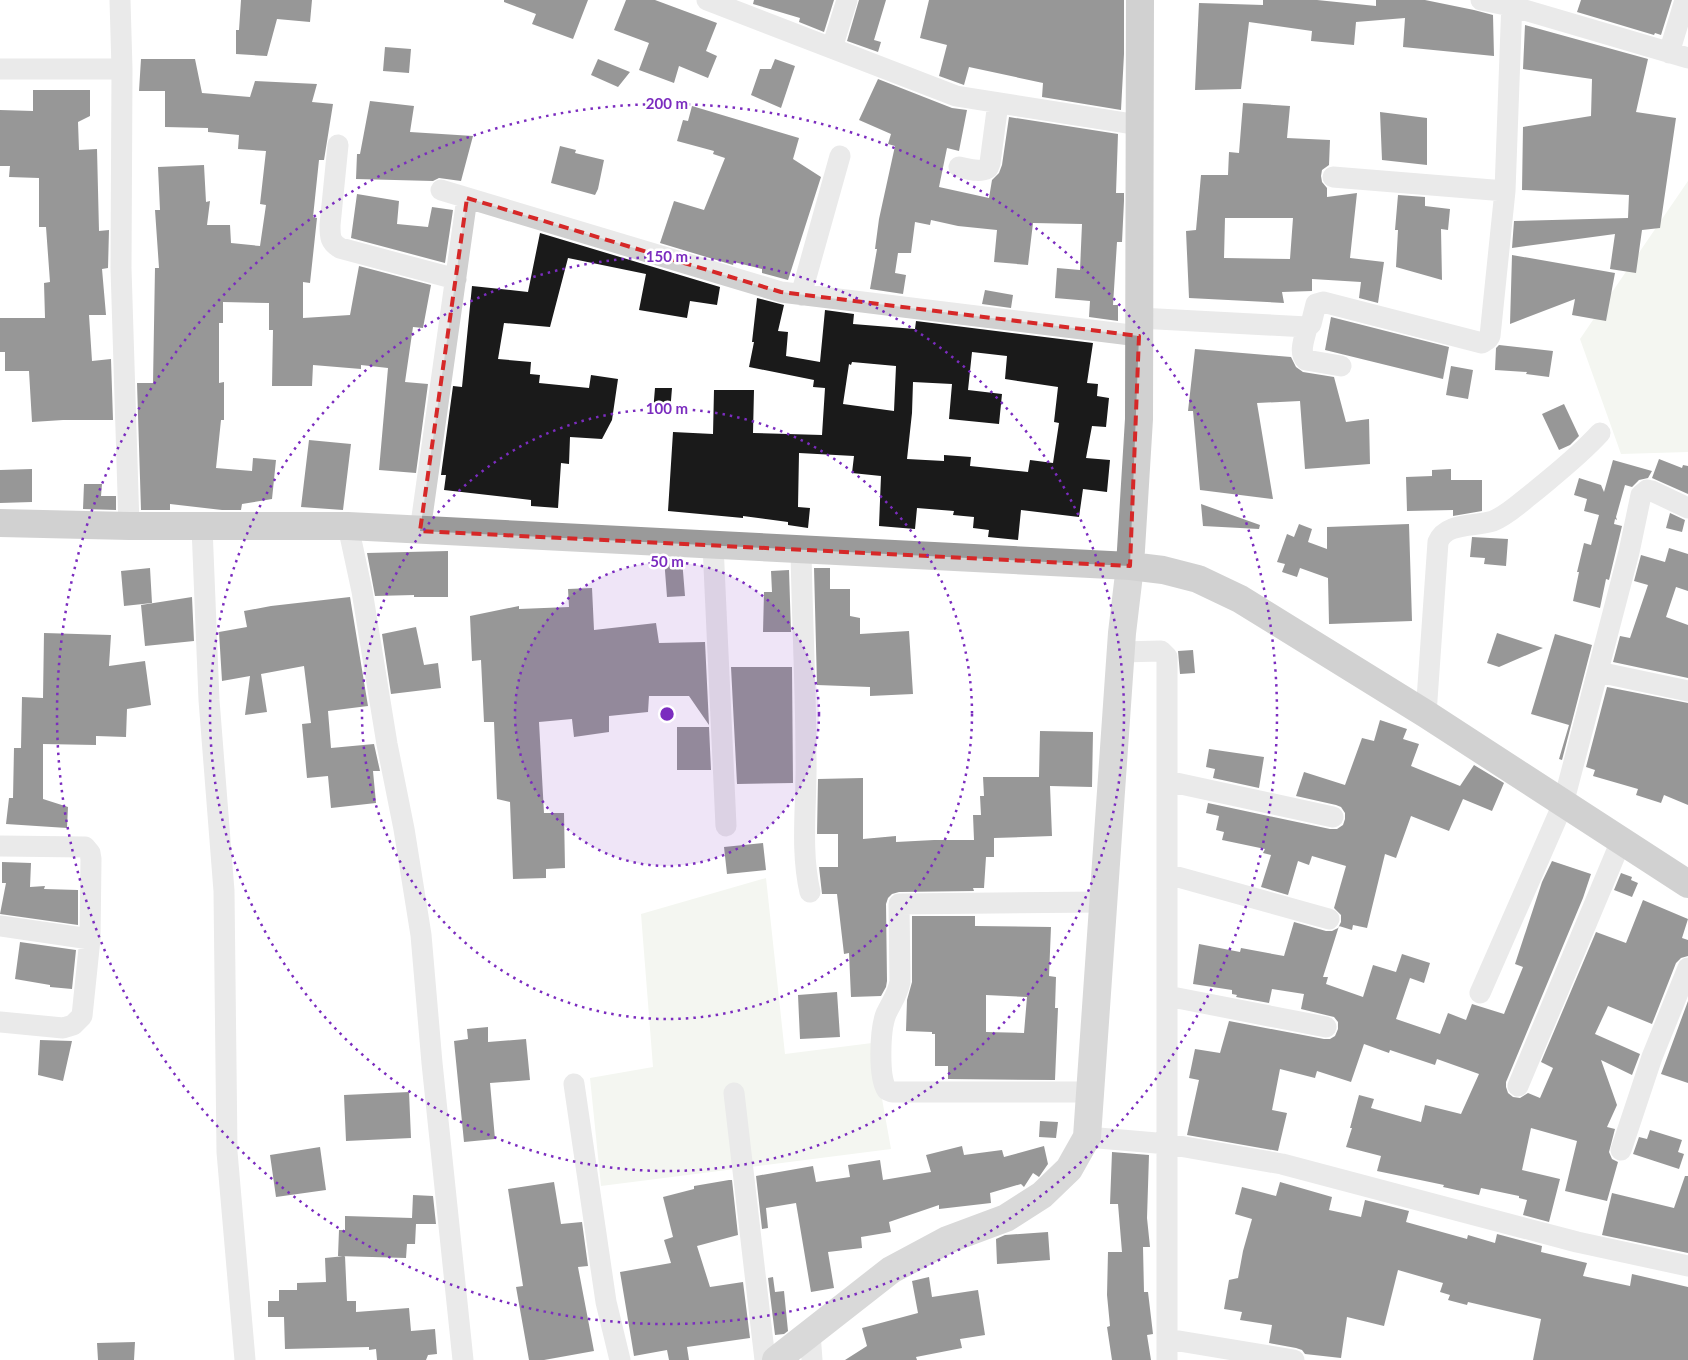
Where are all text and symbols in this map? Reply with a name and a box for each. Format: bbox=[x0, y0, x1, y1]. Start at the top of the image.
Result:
text: 200 m bbox=[646, 94, 688, 112]
text: 150 m bbox=[646, 247, 688, 265]
text: 100 m bbox=[646, 399, 688, 417]
text: 50 m bbox=[650, 552, 684, 570]
centre of rings bbox=[658, 705, 676, 723]

